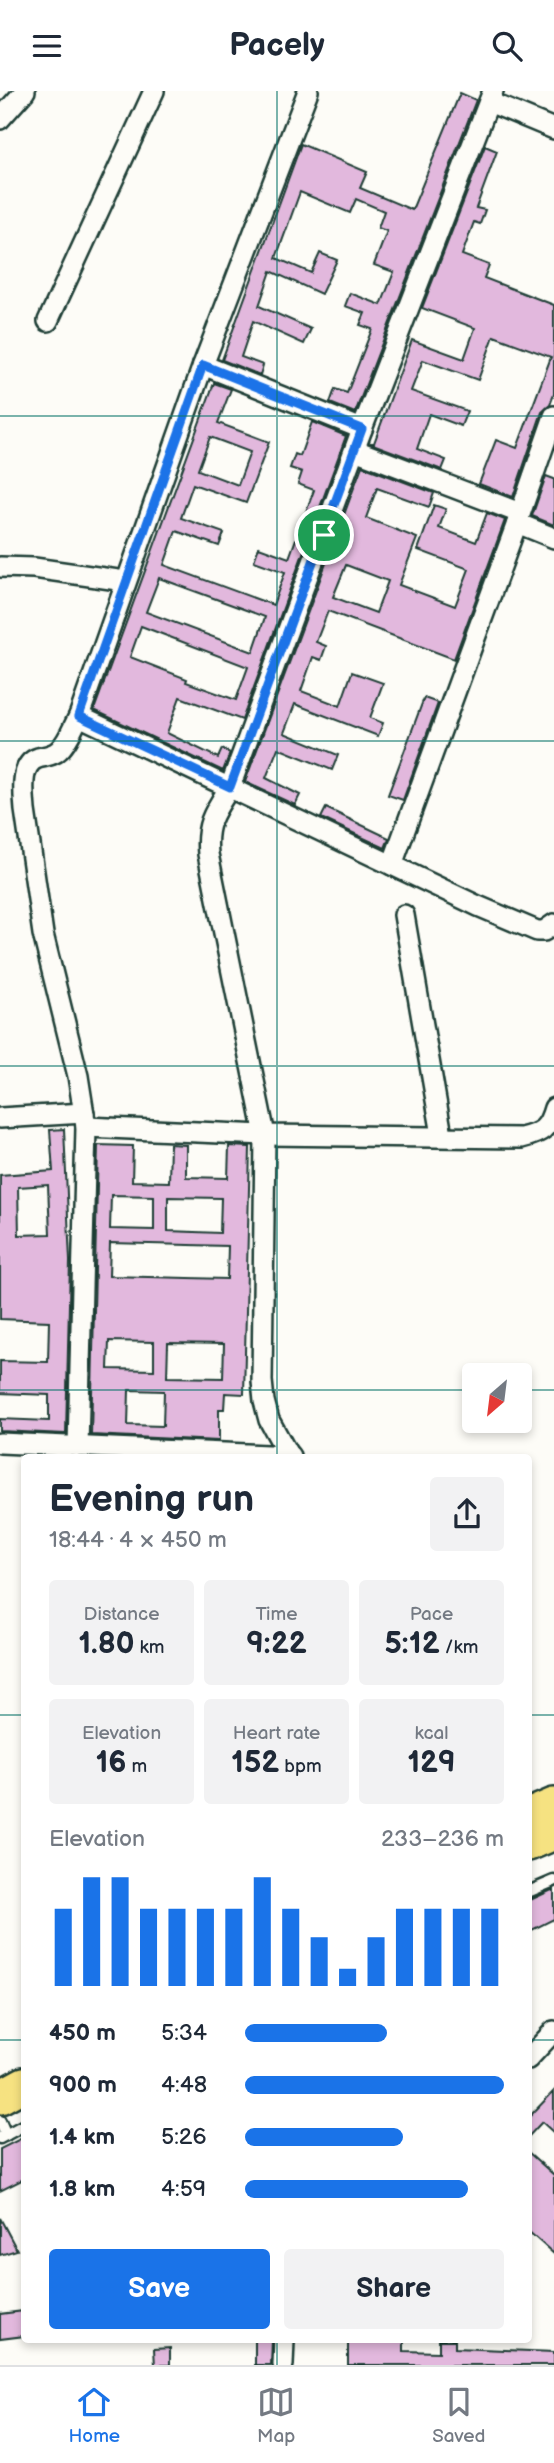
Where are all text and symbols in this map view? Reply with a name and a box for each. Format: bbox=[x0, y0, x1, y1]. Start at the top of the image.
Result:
text: Pacely bbox=[229, 26, 325, 65]
icon: menu bbox=[28, 27, 66, 65]
icon: search bbox=[488, 27, 526, 65]
pin bbox=[294, 505, 354, 565]
icon: arrive bbox=[305, 516, 343, 554]
north arrow bbox=[462, 1363, 532, 1433]
map controls bbox=[462, 1363, 532, 1433]
text: Evening run bbox=[49, 1477, 254, 1522]
button: share bbox=[430, 1477, 504, 1551]
text: 18:44 · 4 × 450 m bbox=[49, 1526, 227, 1554]
text: Distance bbox=[84, 1603, 159, 1626]
text: Time bbox=[255, 1603, 298, 1626]
text: Pace bbox=[410, 1603, 453, 1626]
text: 1.80 bbox=[78, 1626, 134, 1662]
text: 9:22 bbox=[246, 1626, 307, 1662]
text: 5:12 bbox=[385, 1626, 440, 1662]
text: km bbox=[134, 1636, 165, 1659]
text: /km bbox=[440, 1636, 478, 1659]
text: Elevation bbox=[82, 1722, 161, 1745]
text: Heart rate bbox=[233, 1722, 320, 1745]
text: kcal bbox=[414, 1722, 449, 1745]
text: 16 bbox=[96, 1745, 126, 1781]
text: 152 bbox=[231, 1745, 279, 1781]
text: 129 bbox=[407, 1745, 456, 1781]
text: m bbox=[126, 1755, 147, 1778]
text: bpm bbox=[279, 1755, 322, 1778]
text: Elevation bbox=[49, 1825, 145, 1853]
text: 233–236 m bbox=[381, 1825, 504, 1853]
text: 450 m bbox=[49, 2019, 116, 2047]
text: 5:34 bbox=[161, 2019, 207, 2047]
text: 900 m bbox=[49, 2071, 117, 2099]
text: 4:48 bbox=[161, 2071, 207, 2099]
text: 1.4 km bbox=[49, 2123, 115, 2151]
text: 5:26 bbox=[161, 2123, 206, 2151]
text: 1.8 km bbox=[49, 2175, 115, 2203]
text: 4:59 bbox=[161, 2175, 206, 2203]
button: Save bbox=[49, 2249, 270, 2329]
button: Share bbox=[284, 2249, 504, 2329]
tab: Home bbox=[68, 2383, 120, 2448]
tab: Map bbox=[257, 2383, 295, 2448]
tab: Saved bbox=[432, 2383, 486, 2448]

